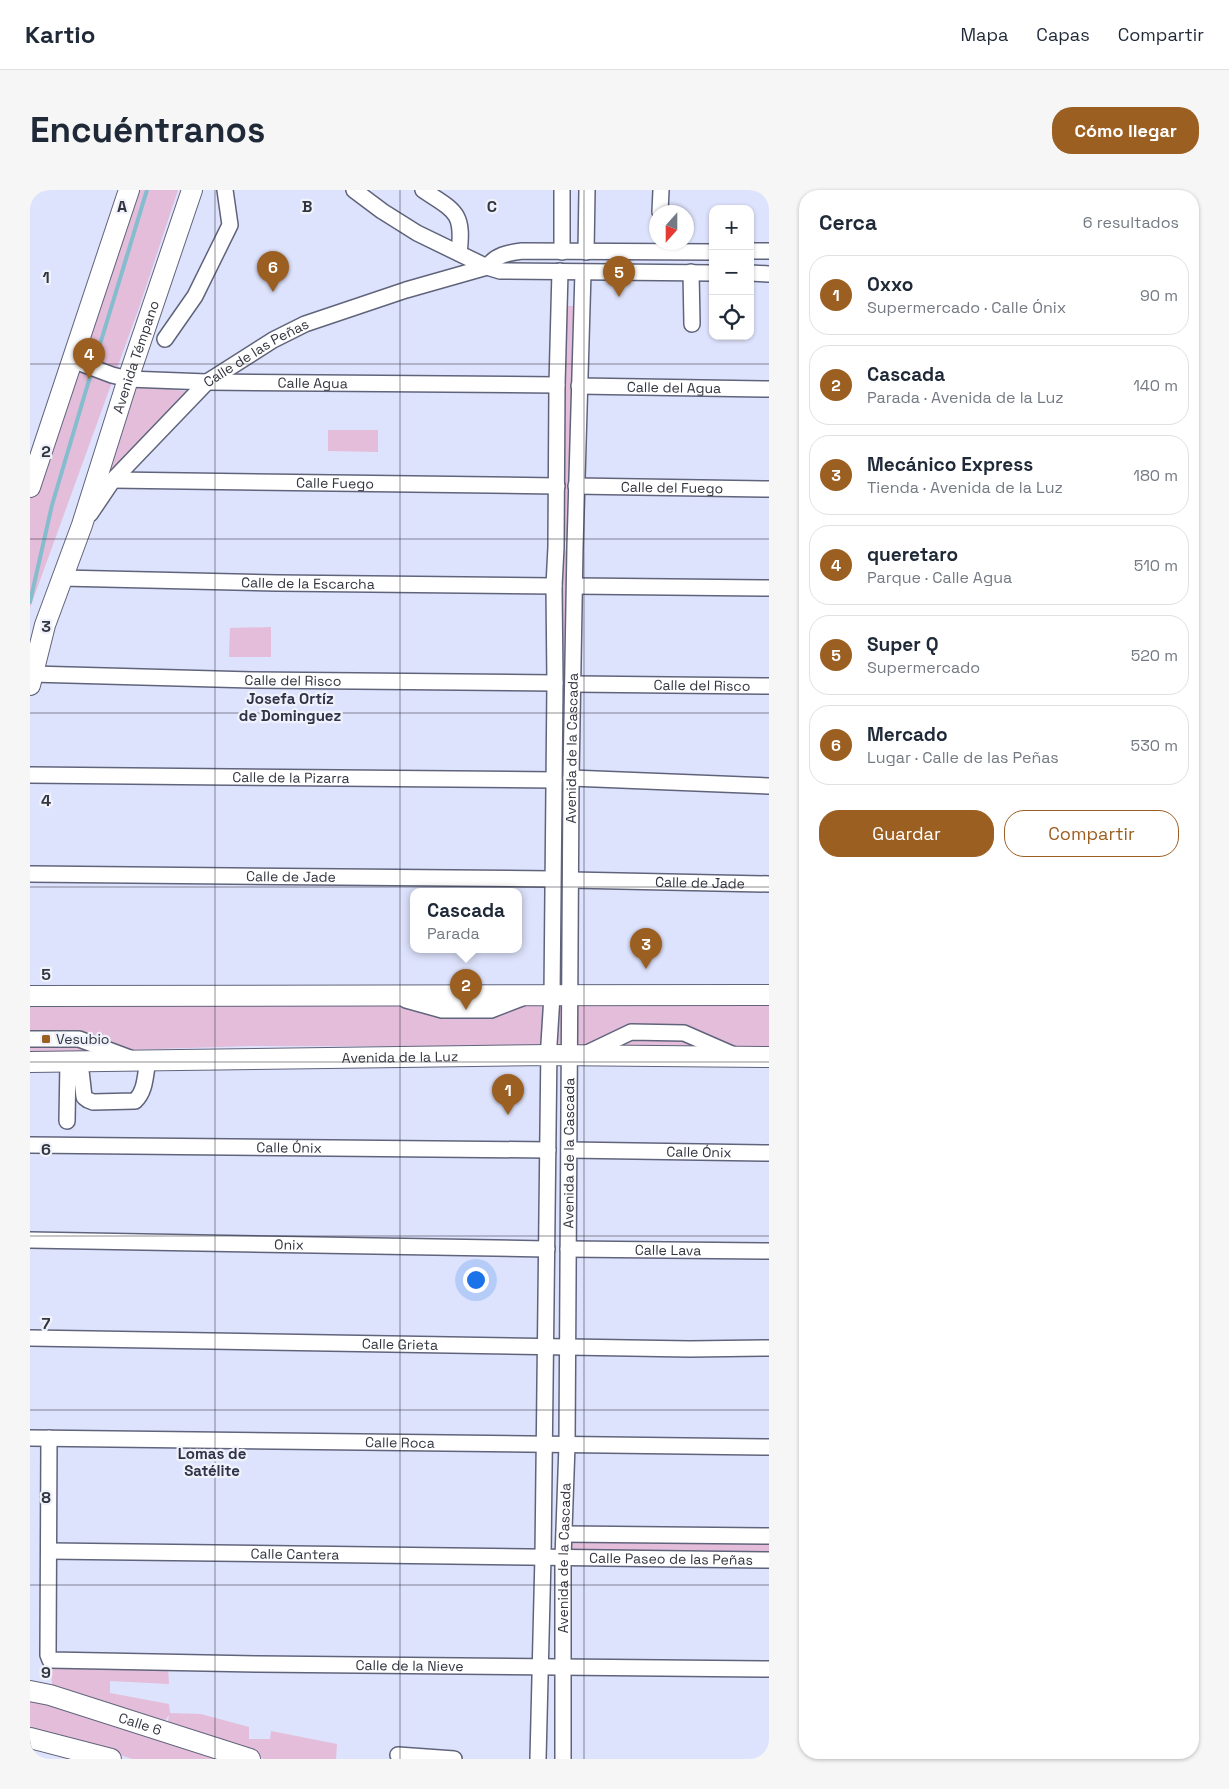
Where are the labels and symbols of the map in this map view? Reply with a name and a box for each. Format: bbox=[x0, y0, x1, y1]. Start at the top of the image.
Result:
text: A bbox=[117, 196, 127, 217]
text: B bbox=[302, 196, 312, 217]
text: C bbox=[487, 196, 497, 217]
north arrow bbox=[649, 205, 694, 250]
pin: 6 bbox=[257, 251, 289, 292]
pin: 5 bbox=[603, 256, 635, 297]
text: 1 bbox=[42, 267, 50, 288]
street label: Avenida Témpano bbox=[109, 298, 163, 416]
street label: Calle de las Peñas bbox=[200, 315, 312, 391]
pin: 4 bbox=[73, 338, 105, 379]
street label: Calle Agua bbox=[278, 374, 348, 392]
street label: Calle del Agua bbox=[627, 378, 721, 397]
text: 2 bbox=[41, 441, 51, 462]
street label: Calle Fuego bbox=[296, 473, 374, 493]
street label: Calle del Fuego bbox=[621, 478, 723, 497]
street label: Calle de la Escarcha bbox=[241, 573, 375, 593]
text: 3 bbox=[41, 616, 51, 637]
street label: Calle del Risco bbox=[244, 671, 341, 690]
street label: Avenida de la Cascada bbox=[562, 673, 582, 823]
street label: Calle del Risco bbox=[653, 676, 751, 695]
district label: Josefa Ortíz de Dominguez bbox=[239, 689, 341, 725]
street label: Calle de la Pizarra bbox=[232, 768, 350, 787]
text: 4 bbox=[41, 790, 51, 811]
street label: Calle de Jade bbox=[246, 867, 336, 886]
street label: Calle de Jade bbox=[655, 873, 745, 893]
pin: 3 bbox=[630, 928, 662, 969]
text: 5 bbox=[41, 964, 51, 985]
pin: 2 bbox=[450, 969, 482, 1010]
place label: Vesubio bbox=[56, 1030, 109, 1048]
marker: Vesubio bbox=[40, 1033, 52, 1045]
street label: Avenida de la Luz bbox=[342, 1047, 458, 1067]
pin: 1 bbox=[492, 1074, 524, 1115]
street label: Avenida de la Cascada bbox=[559, 1078, 578, 1228]
street label: Calle Ónix bbox=[256, 1138, 322, 1157]
text: 6 bbox=[41, 1139, 51, 1160]
street label: Calle Ónix bbox=[666, 1142, 732, 1161]
street label: Onix bbox=[274, 1235, 304, 1254]
street label: Calle Lava bbox=[635, 1241, 701, 1259]
your location bbox=[463, 1267, 489, 1293]
text: 7 bbox=[42, 1313, 51, 1334]
street label: Calle Grieta bbox=[362, 1335, 438, 1354]
street label: Calle Roca bbox=[365, 1433, 435, 1452]
district label: Lomas de Satélite bbox=[178, 1444, 247, 1480]
street label: Avenida de la Cascada bbox=[554, 1482, 575, 1633]
text: 8 bbox=[41, 1487, 51, 1508]
street label: Calle Cantera bbox=[250, 1545, 340, 1564]
street label: Calle Paseo de las Peñas bbox=[589, 1549, 753, 1569]
street label: Calle de la Nieve bbox=[355, 1656, 464, 1675]
text: 9 bbox=[41, 1662, 51, 1683]
street label: Calle 6 bbox=[116, 1708, 164, 1739]

